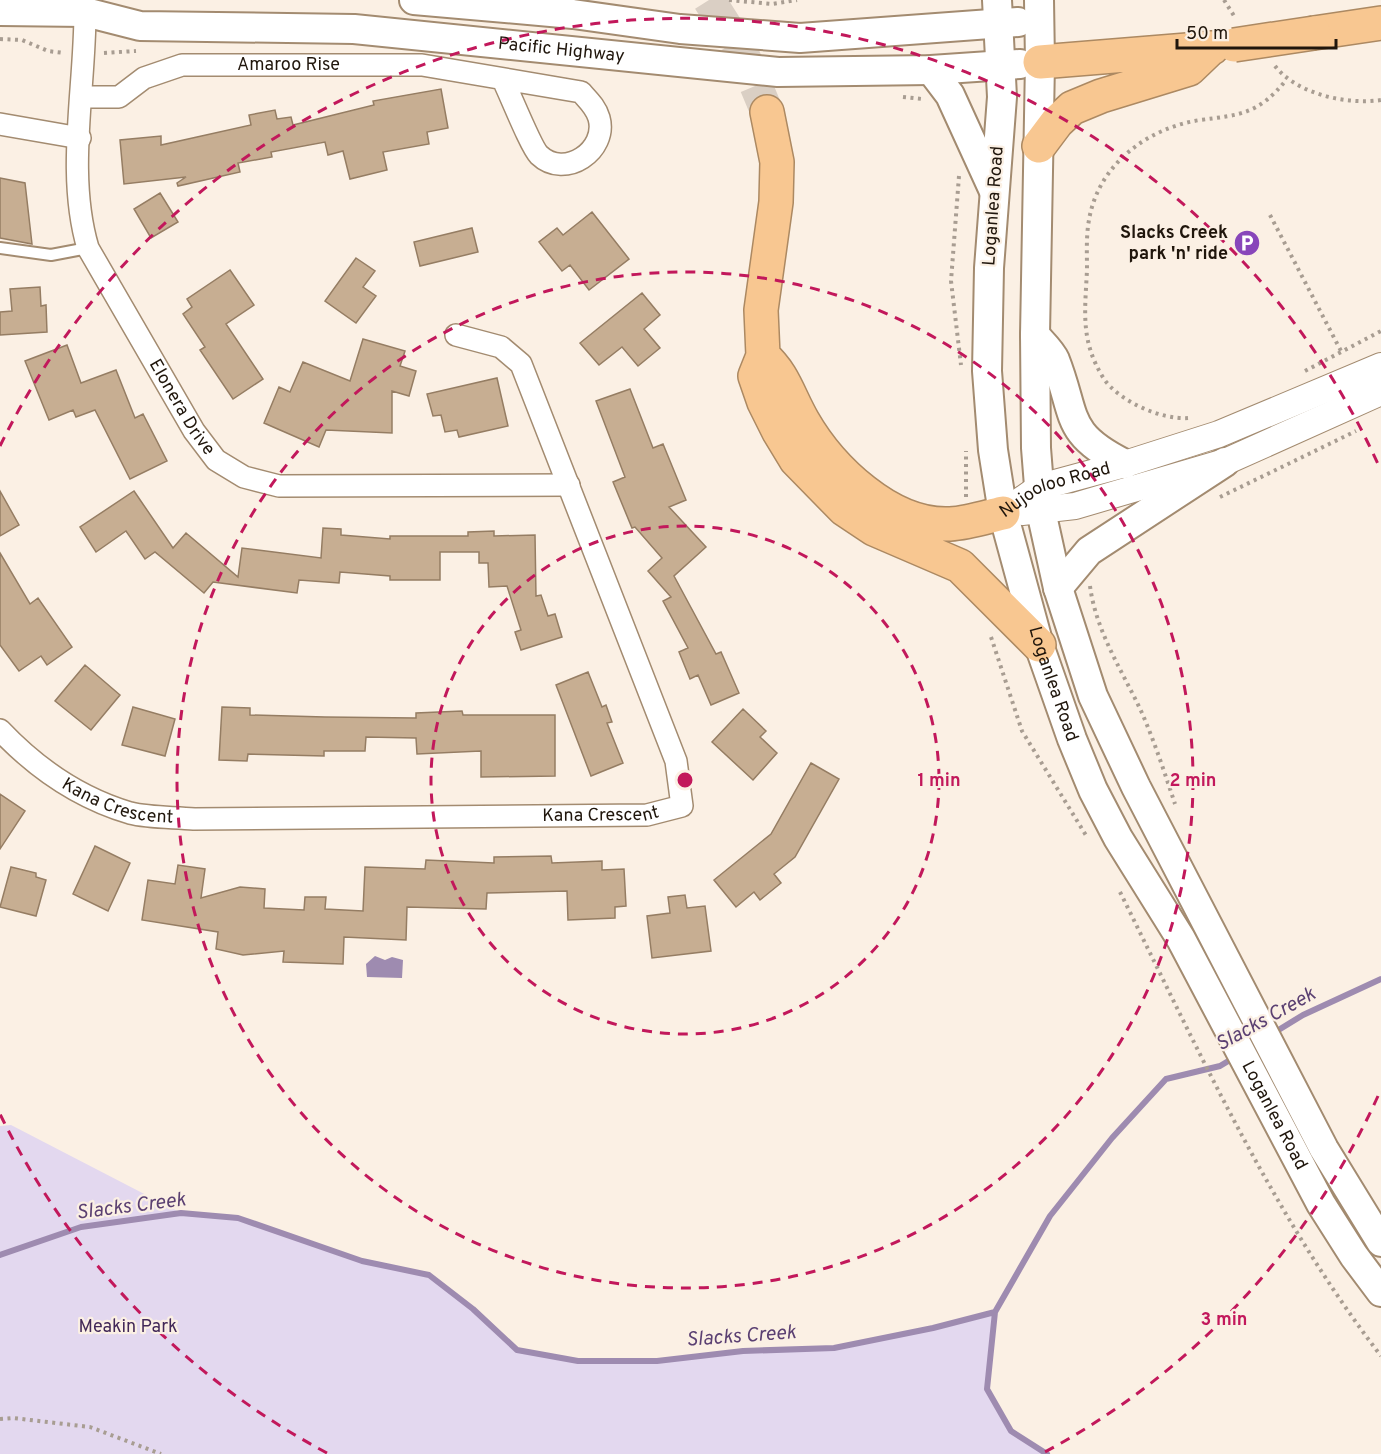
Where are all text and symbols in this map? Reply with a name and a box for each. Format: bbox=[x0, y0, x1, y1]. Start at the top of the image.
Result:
scale bar bbox=[1177, 12, 1336, 50]
text: 50 m bbox=[1186, 23, 1228, 46]
street label: Pacific Highway bbox=[497, 32, 626, 68]
street label: Amaroo Rise bbox=[237, 54, 340, 77]
street label: Loganlea Road bbox=[978, 145, 1010, 267]
place label: Slacks Creek park 'n' ride bbox=[1120, 222, 1228, 266]
parking icon: Slacks Creek park 'n' ride bbox=[1232, 228, 1262, 258]
street label: Elonera Drive bbox=[143, 355, 220, 460]
street label: Nujooloo Road bbox=[995, 457, 1113, 523]
street label: Loganlea Road bbox=[1023, 624, 1084, 745]
centre of rings bbox=[675, 770, 695, 790]
text: 1 min bbox=[917, 770, 961, 793]
text: 2 min bbox=[1169, 770, 1217, 793]
street label: Kana Crescent bbox=[57, 773, 174, 829]
street label: Kana Crescent bbox=[542, 801, 662, 827]
water label: Slacks Creek bbox=[1212, 981, 1321, 1058]
street label: Loganlea Road bbox=[1236, 1057, 1312, 1174]
water label: Slacks Creek bbox=[75, 1187, 188, 1227]
text: 3 min bbox=[1201, 1309, 1247, 1332]
park label: Meakin Park bbox=[78, 1316, 178, 1339]
water label: Slacks Creek bbox=[685, 1320, 798, 1354]

